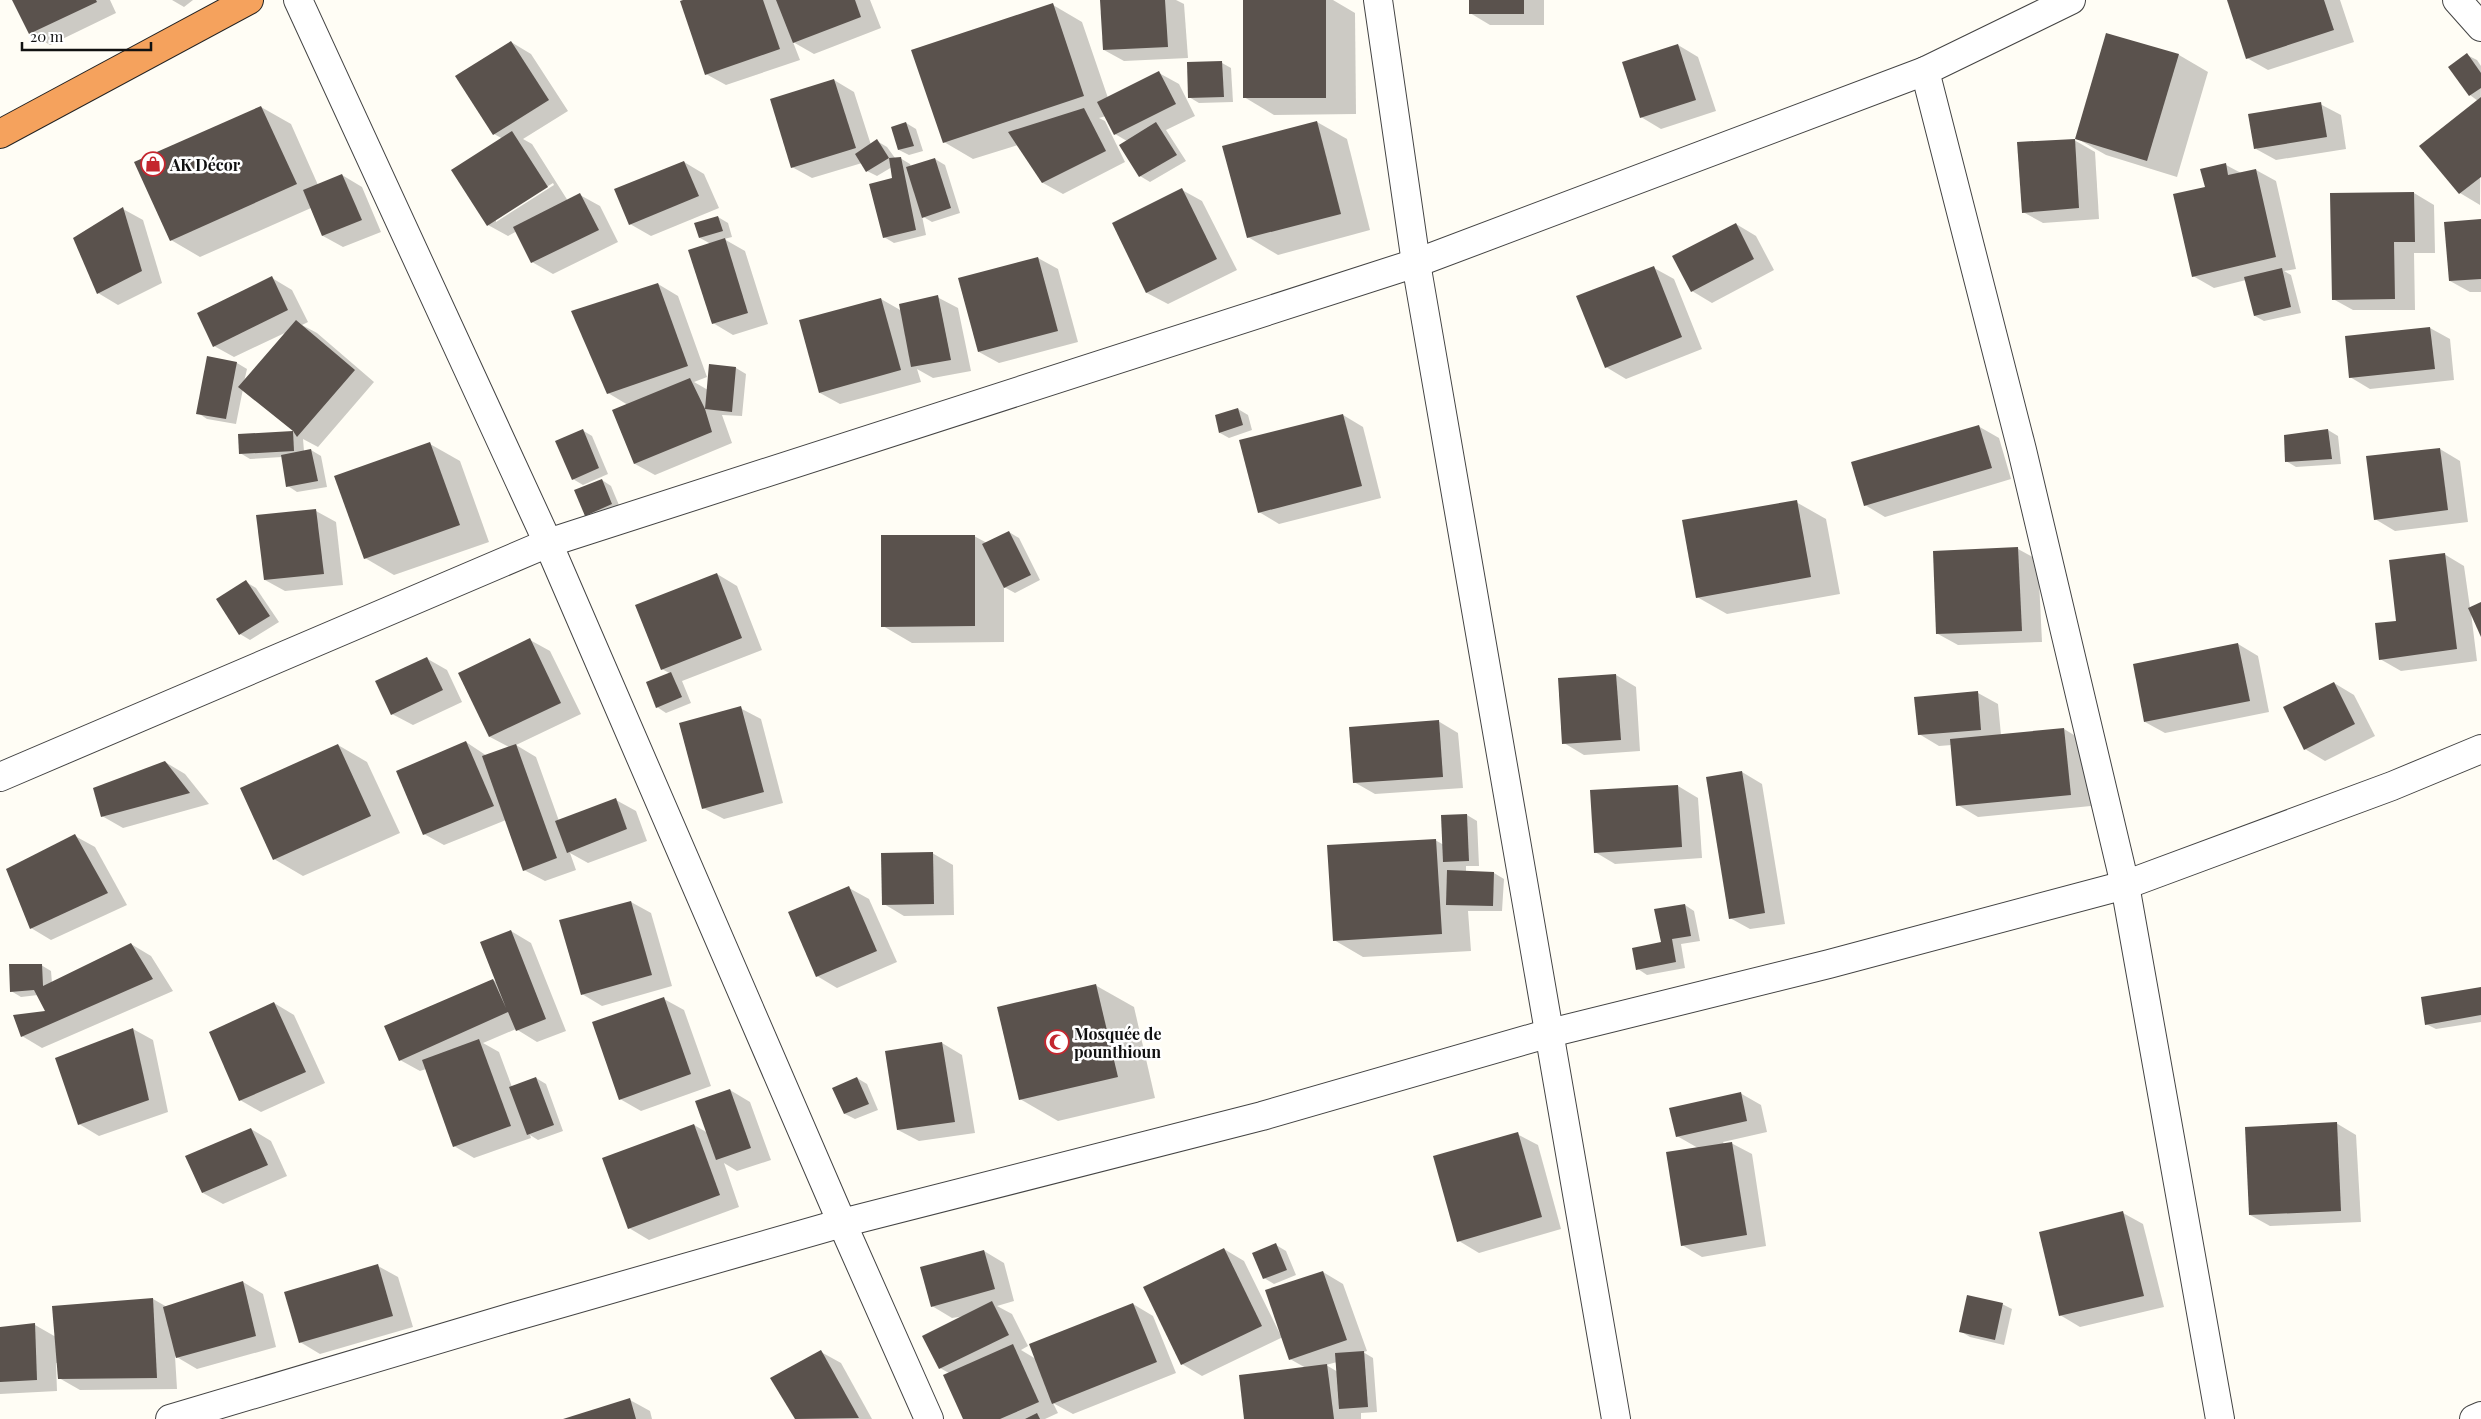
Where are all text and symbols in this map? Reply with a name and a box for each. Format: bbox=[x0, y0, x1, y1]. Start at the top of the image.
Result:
scale bar bbox=[22, 20, 151, 52]
text: 20 m bbox=[30, 26, 64, 46]
shop icon: AK Décor bbox=[140, 151, 166, 177]
place label: AK Décor bbox=[169, 154, 241, 175]
place label: Mosquée de pounthioun bbox=[1074, 1023, 1162, 1062]
mosque icon: Mosquée de pounthioun bbox=[1044, 1029, 1070, 1055]

